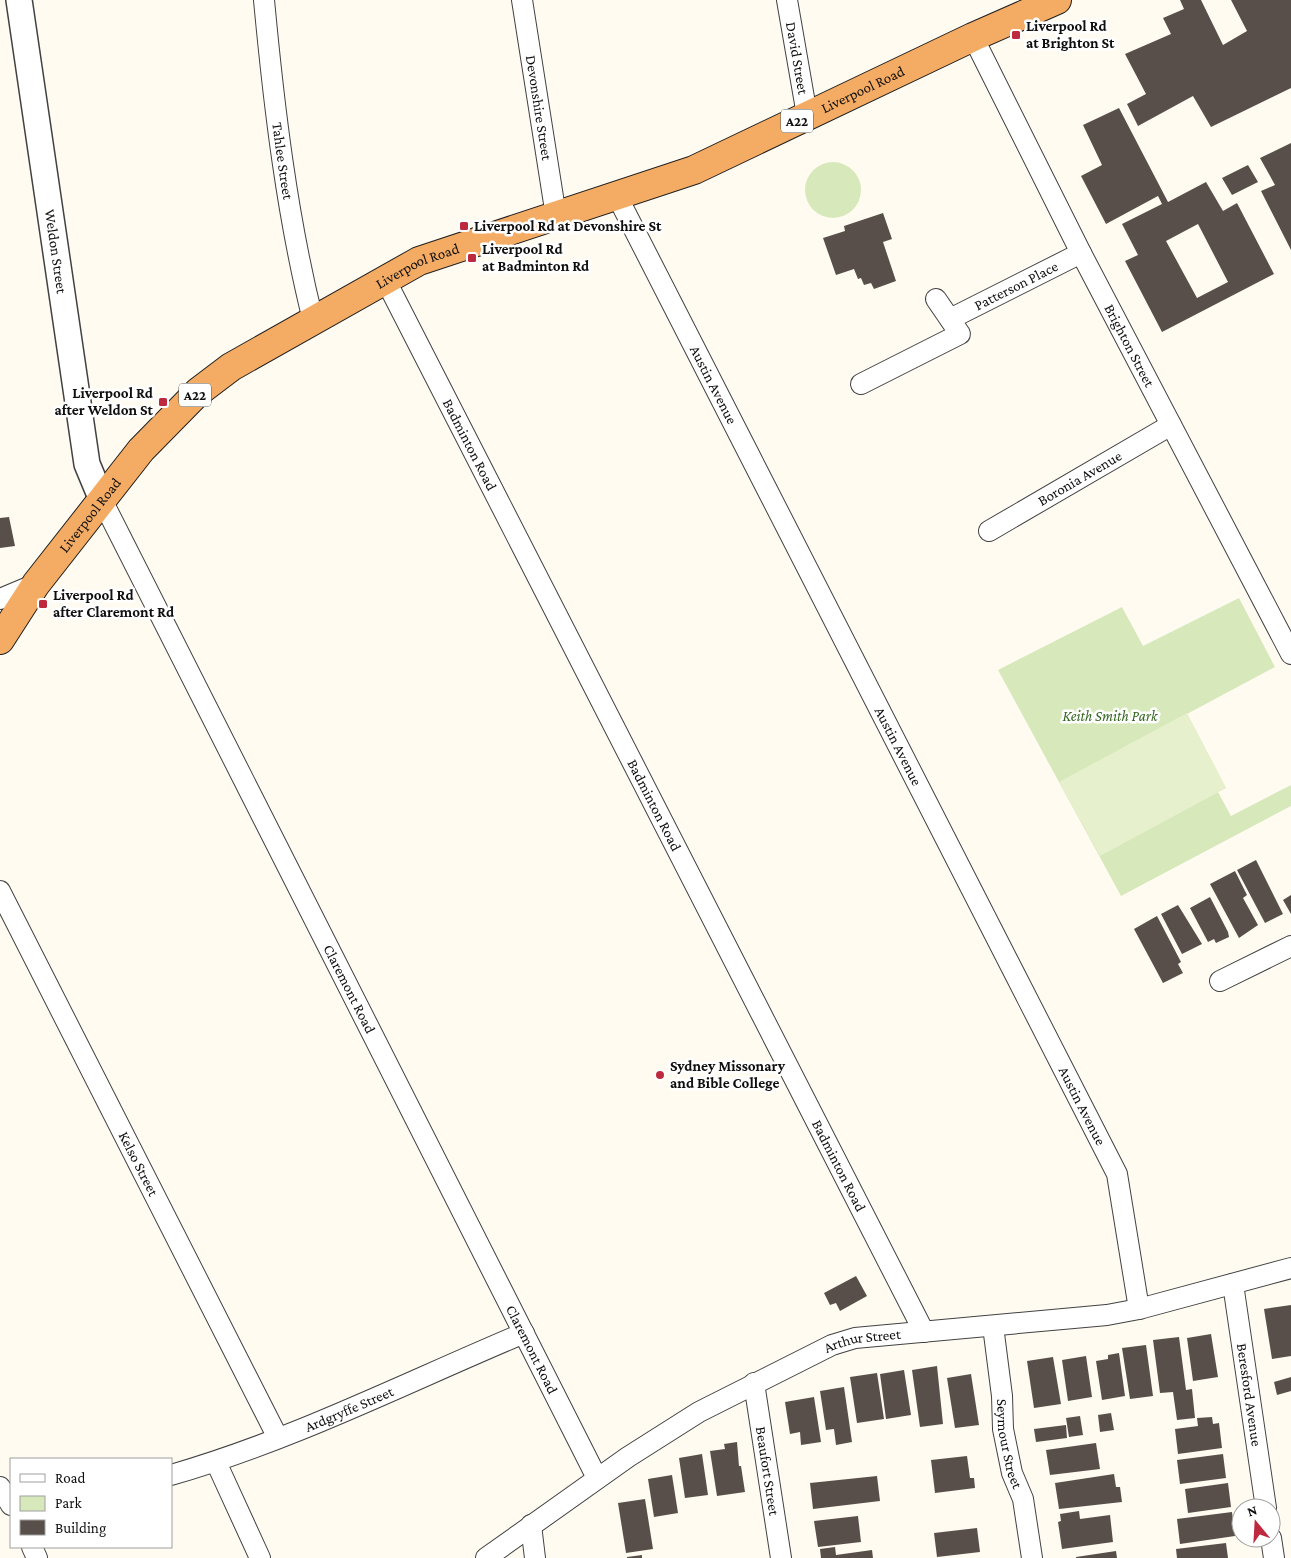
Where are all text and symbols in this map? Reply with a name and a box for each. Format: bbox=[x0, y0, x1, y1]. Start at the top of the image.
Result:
place label: Liverpool Rd at Brighton St bbox=[1026, 18, 1115, 51]
street label: David Street bbox=[783, 20, 811, 97]
marker: Liverpool Rd at Brighton St bbox=[1010, 29, 1022, 41]
street label: Devonshire Street bbox=[523, 54, 555, 162]
street label: Liverpool Road bbox=[819, 63, 907, 116]
road number: A22 bbox=[781, 110, 813, 132]
street label: Tahlee Street bbox=[269, 121, 296, 202]
street label: Weldon Street bbox=[42, 208, 70, 296]
place label: Liverpool Rd at Devonshire St bbox=[474, 218, 662, 234]
marker: Liverpool Rd at Devonshire St bbox=[458, 220, 470, 232]
street label: Liverpool Road bbox=[373, 240, 461, 292]
place label: Liverpool Rd at Badminton Rd bbox=[482, 241, 590, 274]
marker: Liverpool Rd at Badminton Rd bbox=[466, 252, 478, 264]
street label: Patterson Place bbox=[972, 258, 1061, 313]
street label: Brighton Street bbox=[1101, 301, 1158, 391]
street label: Austin Avenue bbox=[687, 343, 740, 427]
road number: A22 bbox=[179, 384, 211, 406]
place label: Liverpool Rd after Weldon St bbox=[54, 385, 154, 418]
marker: Liverpool Rd after Weldon St bbox=[157, 396, 169, 408]
street label: Badminton Road bbox=[440, 396, 500, 493]
street label: Boronia Avenue bbox=[1035, 447, 1125, 509]
street label: Liverpool Road bbox=[56, 475, 124, 556]
place label: Liverpool Rd after Claremont Rd bbox=[53, 587, 175, 620]
marker: Liverpool Rd after Claremont Rd bbox=[37, 598, 49, 610]
street label: Austin Avenue bbox=[872, 704, 925, 789]
park label: Keith Smith Park bbox=[1062, 708, 1159, 724]
street label: Badminton Road bbox=[624, 757, 684, 854]
street label: Claremont Road bbox=[320, 942, 379, 1036]
place label: Sydney Missonary and Bible College bbox=[670, 1058, 786, 1091]
street label: Austin Avenue bbox=[1055, 1064, 1109, 1148]
marker: Sydney Missonary and Bible College bbox=[654, 1069, 666, 1081]
street label: Badminton Road bbox=[809, 1117, 869, 1214]
street label: Kelso Street bbox=[116, 1129, 162, 1200]
street label: Claremont Road bbox=[503, 1302, 561, 1396]
street label: Arthur Street bbox=[821, 1326, 902, 1356]
street label: Beresford Avenue bbox=[1234, 1342, 1265, 1448]
street label: Ardgryffe Street bbox=[303, 1383, 397, 1435]
street label: Seymour Street bbox=[993, 1399, 1026, 1492]
street label: Beaufort Street bbox=[753, 1425, 782, 1518]
legend bbox=[10, 1458, 172, 1548]
text: Road bbox=[55, 1470, 86, 1486]
text: Park bbox=[55, 1495, 82, 1511]
north arrow bbox=[1231, 1498, 1281, 1548]
text: N bbox=[1245, 1501, 1259, 1520]
text: Building bbox=[55, 1520, 106, 1537]

